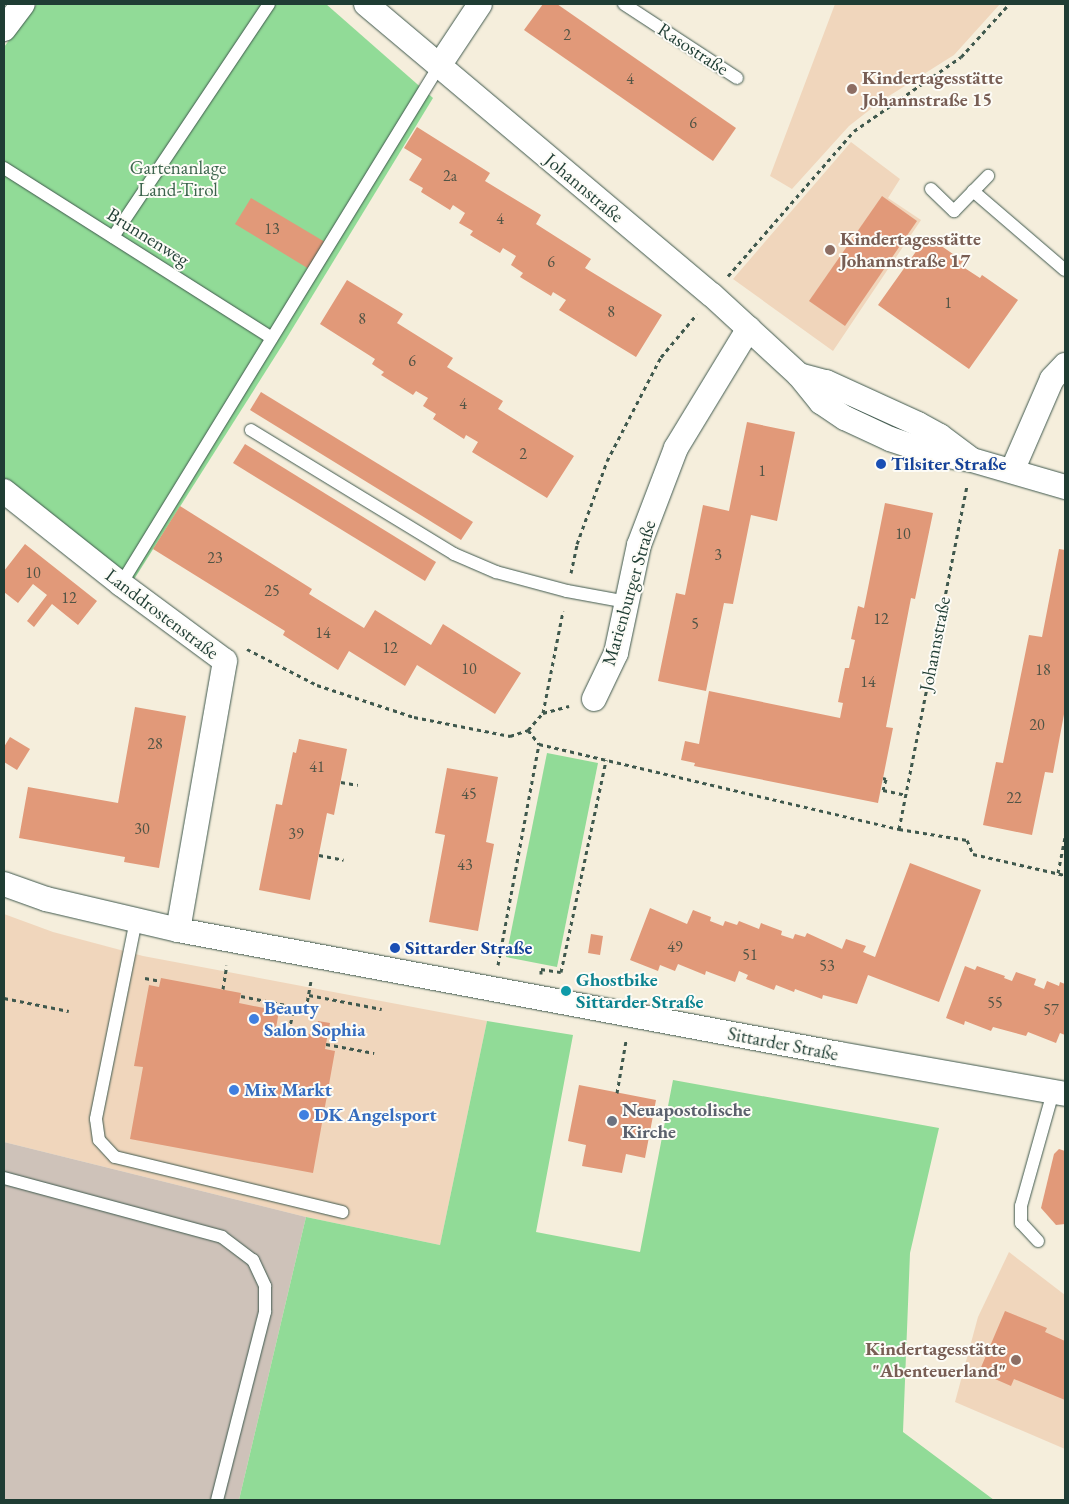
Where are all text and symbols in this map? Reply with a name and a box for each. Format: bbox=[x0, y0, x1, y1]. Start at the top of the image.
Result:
street label: Rasostraße bbox=[653, 18, 733, 80]
house number: 2 bbox=[563, 25, 571, 45]
place label: Kindertagesstätte Johannstraße 15 bbox=[862, 67, 1003, 111]
house number: 4 bbox=[626, 69, 634, 89]
marker: Kindertagesstätte Johannstraße 15 bbox=[846, 83, 858, 95]
house number: 6 bbox=[689, 113, 697, 133]
street label: Johannstraße bbox=[540, 148, 628, 228]
park label: Gartenanlage Land-Tirol bbox=[130, 157, 226, 201]
house number: 2a bbox=[443, 166, 457, 186]
street label: Brunnenweg bbox=[103, 203, 193, 271]
house number: 4 bbox=[496, 209, 504, 229]
house number: 13 bbox=[264, 219, 280, 239]
place label: Kindertagesstätte Johannstraße 17 bbox=[840, 228, 981, 272]
marker: Kindertagesstätte Johannstraße 17 bbox=[824, 244, 836, 256]
house number: 6 bbox=[547, 252, 555, 272]
house number: 1 bbox=[944, 293, 952, 313]
house number: 8 bbox=[607, 302, 615, 322]
house number: 8 bbox=[358, 309, 366, 329]
house number: 6 bbox=[408, 351, 416, 371]
house number: 4 bbox=[459, 394, 467, 414]
house number: 2 bbox=[519, 444, 527, 464]
place label: Tilsiter Straße bbox=[891, 453, 1006, 475]
marker: Tilsiter Straße bbox=[875, 458, 887, 470]
house number: 1 bbox=[758, 461, 766, 481]
street label: Marienburger Straße bbox=[597, 518, 661, 668]
house number: 10 bbox=[895, 524, 911, 544]
house number: 3 bbox=[714, 545, 722, 565]
house number: 23 bbox=[207, 548, 223, 568]
house number: 10 bbox=[25, 563, 41, 583]
street label: Landdrostenstraße bbox=[101, 564, 223, 664]
house number: 25 bbox=[264, 581, 280, 601]
house number: 12 bbox=[61, 588, 77, 608]
street label: Johannstraße bbox=[915, 595, 955, 693]
house number: 12 bbox=[873, 609, 889, 629]
house number: 5 bbox=[691, 614, 699, 634]
house number: 14 bbox=[315, 623, 331, 643]
house number: 12 bbox=[382, 638, 398, 658]
house number: 10 bbox=[461, 659, 477, 679]
house number: 18 bbox=[1035, 660, 1051, 680]
house number: 14 bbox=[860, 672, 876, 692]
house number: 20 bbox=[1029, 715, 1045, 735]
house number: 28 bbox=[147, 734, 163, 754]
house number: 41 bbox=[309, 757, 325, 777]
house number: 45 bbox=[461, 784, 477, 804]
house number: 22 bbox=[1006, 788, 1022, 808]
house number: 30 bbox=[134, 819, 150, 839]
house number: 39 bbox=[288, 824, 304, 844]
house number: 43 bbox=[457, 855, 473, 875]
place label: Sittarder Straße bbox=[405, 937, 532, 959]
house number: 49 bbox=[667, 937, 683, 957]
marker: Sittarder Straße bbox=[389, 942, 401, 954]
house number: 51 bbox=[742, 945, 758, 965]
house number: 53 bbox=[819, 956, 835, 976]
place label: Ghostbike Sittarder Straße bbox=[576, 969, 703, 1013]
marker: Ghostbike Sittarder Straße bbox=[560, 985, 572, 997]
house number: 55 bbox=[987, 993, 1003, 1013]
place label: Beauty Salon Sophia bbox=[264, 997, 366, 1041]
house number: 57 bbox=[1043, 1000, 1059, 1020]
marker: Beauty Salon Sophia bbox=[248, 1013, 260, 1025]
street label: Sittarder Straße bbox=[726, 1022, 840, 1066]
place label: Mix Markt bbox=[244, 1079, 332, 1101]
marker: Mix Markt bbox=[228, 1084, 240, 1096]
place label: Neuapostolische Kirche bbox=[622, 1099, 751, 1143]
place label: DK Angelsport bbox=[314, 1104, 437, 1126]
marker: DK Angelsport bbox=[298, 1109, 310, 1121]
marker: Neuapostolische Kirche bbox=[606, 1115, 618, 1127]
place label: Kindertagesstätte "Abenteuerland" bbox=[865, 1338, 1006, 1382]
marker: Kindertagesstätte "Abenteuerland" bbox=[1010, 1354, 1022, 1366]

